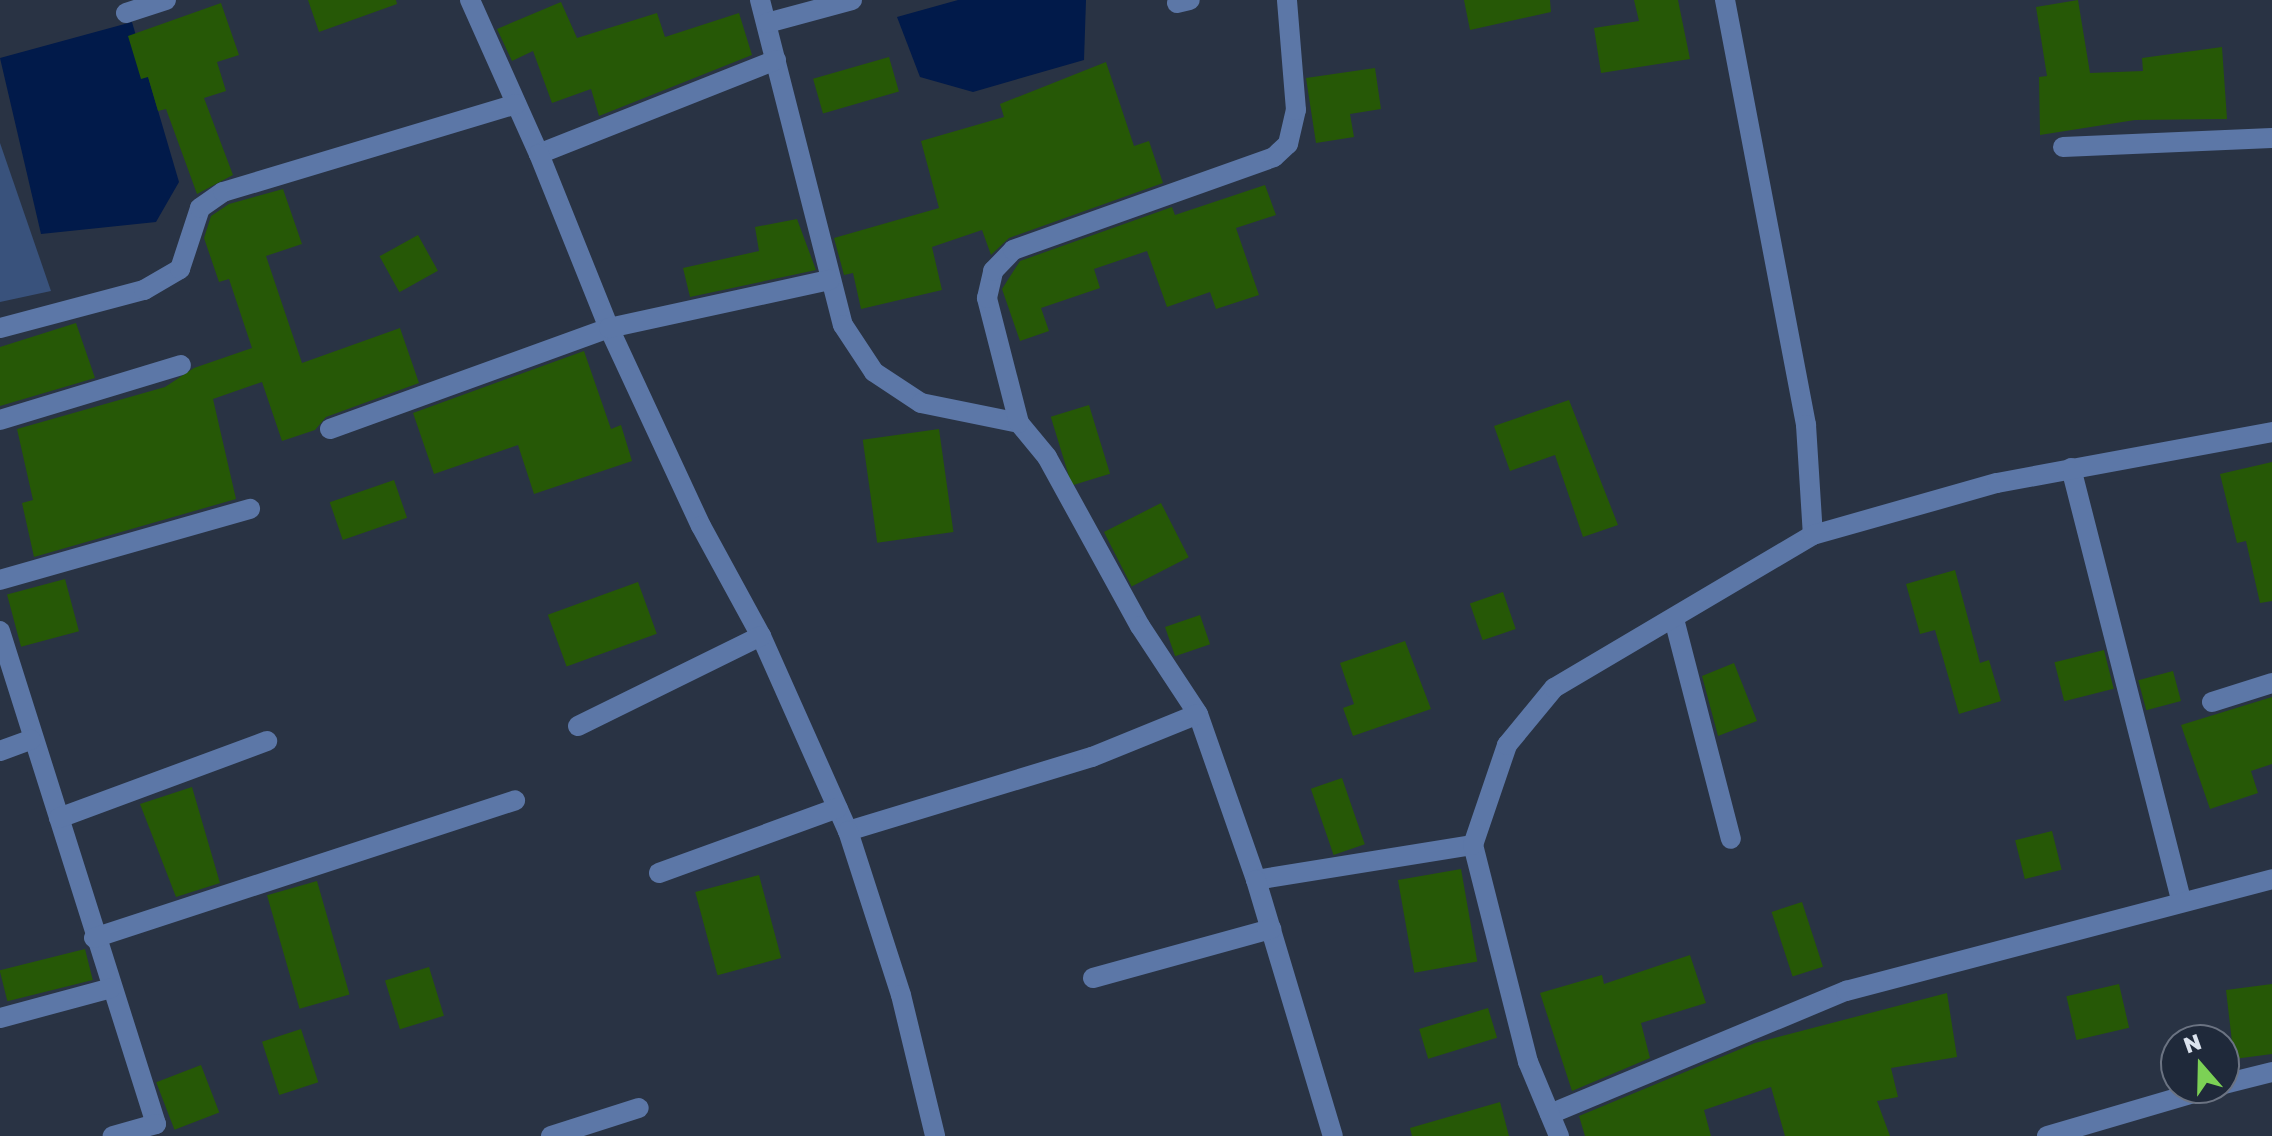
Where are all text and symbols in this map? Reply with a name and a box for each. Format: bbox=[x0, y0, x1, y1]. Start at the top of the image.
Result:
north arrow bbox=[2160, 1024, 2240, 1104]
text: N bbox=[2180, 1027, 2205, 1058]

